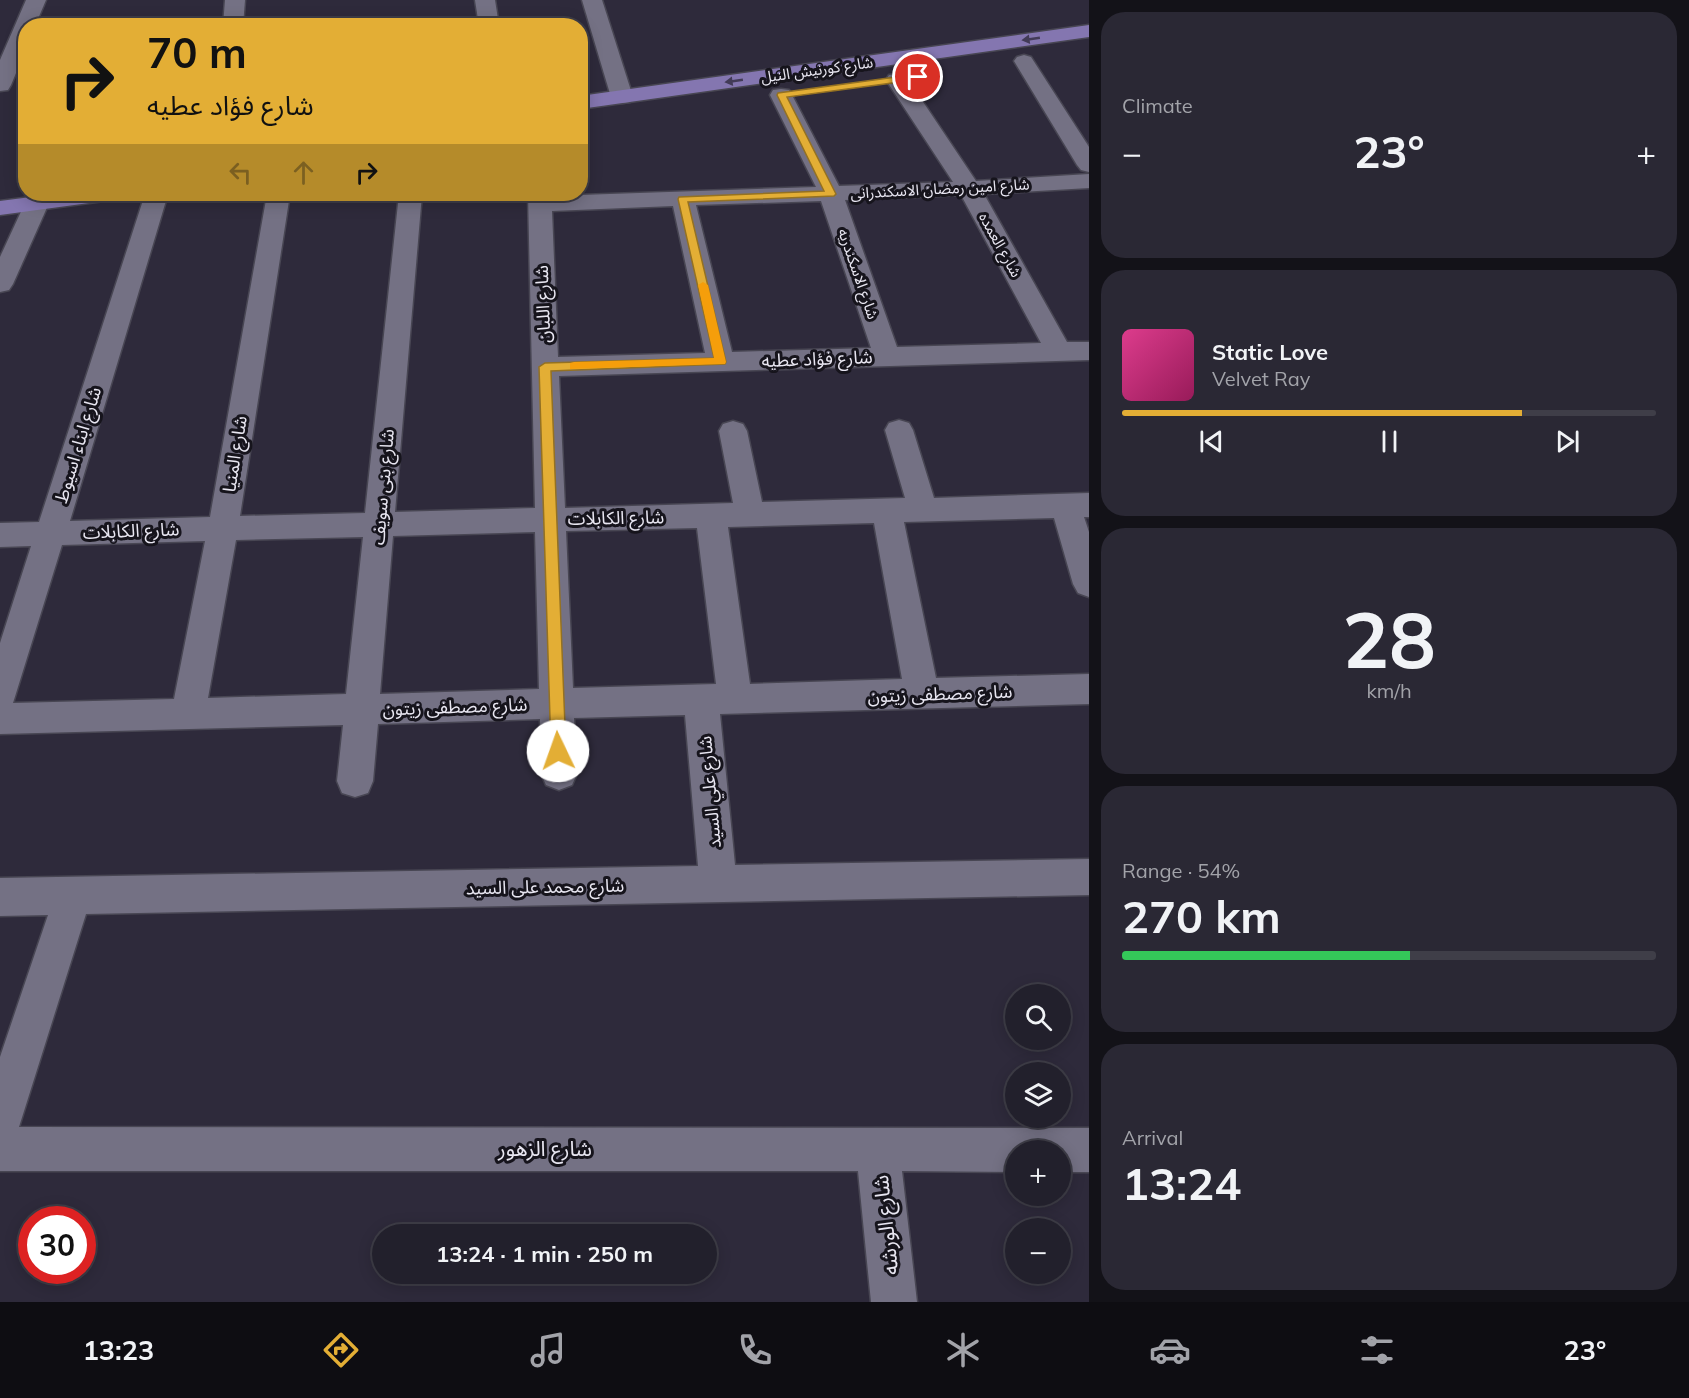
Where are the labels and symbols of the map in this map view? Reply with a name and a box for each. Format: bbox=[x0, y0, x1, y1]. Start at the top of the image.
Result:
one-way arrow bbox=[1021, 35, 1040, 44]
pin bbox=[892, 51, 943, 102]
street label: شارع كورنيش النيل bbox=[760, 52, 875, 90]
one-way arrow bbox=[724, 77, 743, 86]
street label: شارع امين رمضان الاسكندرانى bbox=[850, 174, 1030, 206]
street label: شارع العمده bbox=[972, 209, 1026, 282]
street label: شارع الاسكندريه bbox=[831, 226, 883, 323]
street label: شارع اللبان bbox=[530, 265, 558, 343]
street label: شارع فؤاد عطيه bbox=[761, 345, 873, 375]
street label: شارع ابناء اسيوط bbox=[49, 384, 109, 507]
street label: شارع المنيا bbox=[217, 414, 255, 494]
street label: شارع بنى سويف bbox=[366, 428, 402, 546]
street label: شارع الكابلات bbox=[567, 505, 665, 533]
street label: شارع الكابلات bbox=[82, 517, 180, 547]
street label: شارع مصطفى زيتون bbox=[867, 679, 1013, 711]
street label: شارع مصطفى زيتون bbox=[382, 692, 528, 724]
position arrow bbox=[526, 719, 590, 783]
street label: شارع علي السيد bbox=[693, 735, 729, 849]
street label: شارع محمد على السيد bbox=[466, 874, 624, 902]
street label: شارع الزهور bbox=[497, 1135, 592, 1164]
street label: شارع الورشه bbox=[867, 1173, 906, 1276]
speed limit sign: 30 bbox=[18, 1206, 96, 1284]

